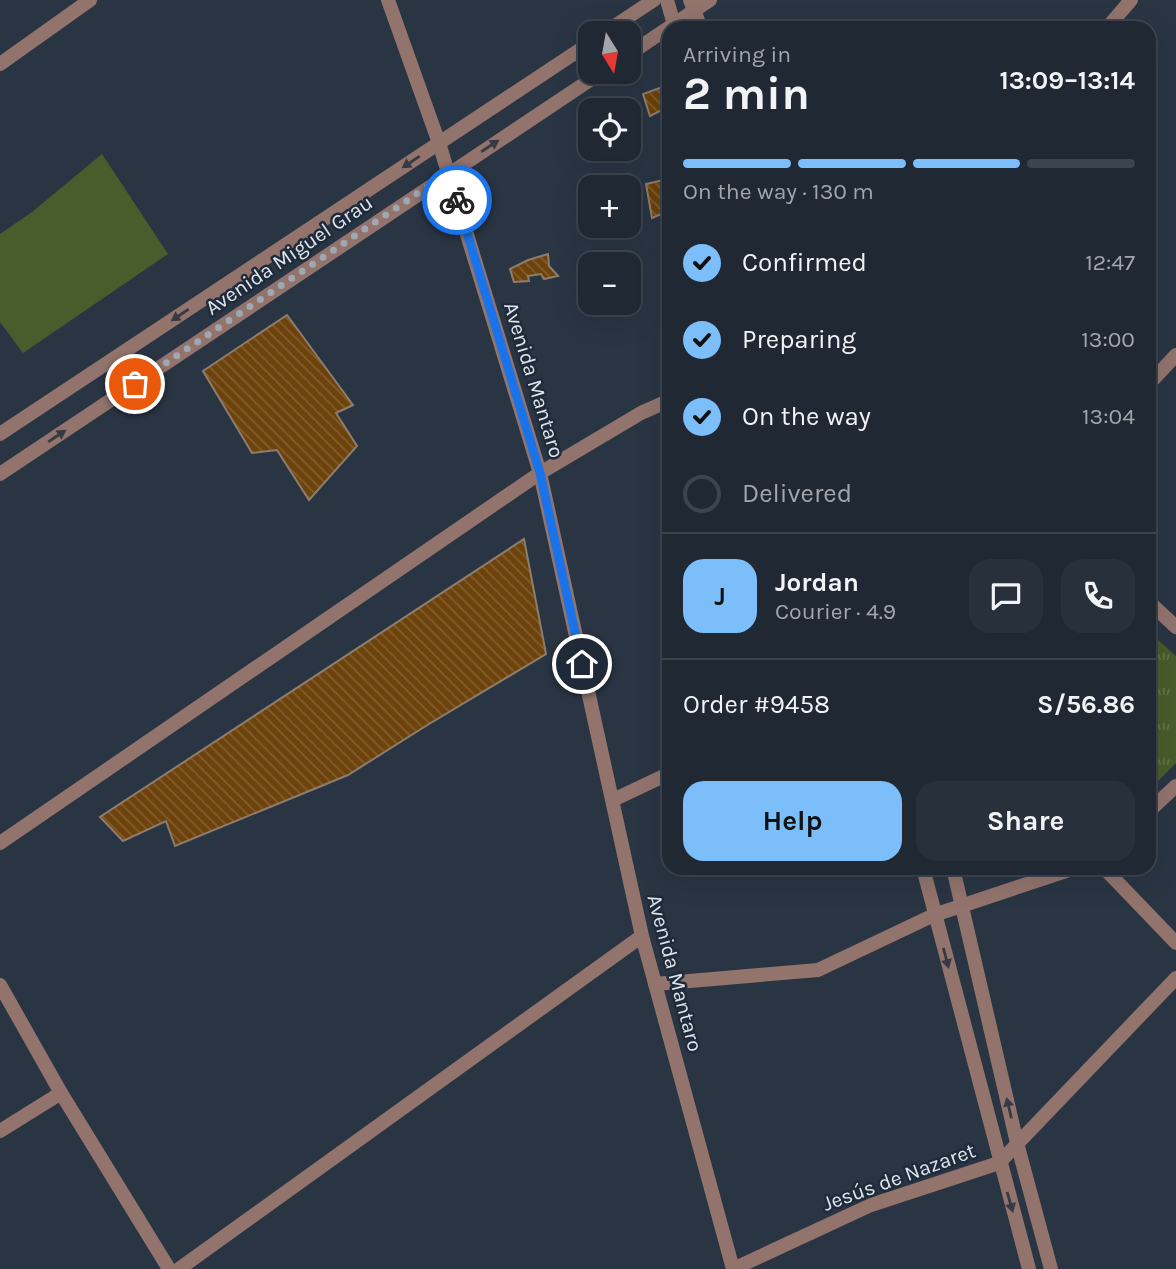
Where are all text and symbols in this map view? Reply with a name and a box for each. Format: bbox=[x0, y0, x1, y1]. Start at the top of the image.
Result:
north arrow bbox=[578, 21, 640, 84]
map controls bbox=[578, 21, 641, 315]
text: Arriving in bbox=[683, 41, 791, 68]
text: 13:09–13:14 bbox=[999, 65, 1135, 96]
text: 2 min bbox=[683, 67, 810, 121]
button: locate bbox=[578, 98, 641, 161]
one-way arrow bbox=[480, 139, 500, 152]
one-way arrow bbox=[401, 155, 420, 168]
courier bbox=[422, 165, 492, 235]
button: + bbox=[578, 175, 641, 238]
text: On the way · 130 m bbox=[683, 178, 874, 205]
icon: bike bbox=[438, 181, 476, 219]
street label: Avenida Miguel Grau bbox=[201, 190, 377, 320]
icon: check bbox=[683, 244, 721, 282]
text: Confirmed bbox=[742, 247, 867, 278]
text: 12:47 bbox=[1085, 249, 1135, 276]
button: − bbox=[578, 252, 641, 315]
street label: Avenida Mantaro bbox=[499, 299, 569, 461]
one-way arrow bbox=[171, 308, 189, 322]
icon: check bbox=[683, 321, 721, 359]
text: Preparing bbox=[742, 324, 856, 355]
text: 13:00 bbox=[1081, 326, 1135, 353]
pin bbox=[105, 354, 165, 414]
icon: bag bbox=[116, 365, 154, 403]
icon: check bbox=[683, 398, 721, 436]
text: On the way bbox=[742, 401, 871, 432]
text: 13:04 bbox=[1082, 403, 1135, 430]
one-way arrow bbox=[48, 429, 66, 443]
text: Delivered bbox=[742, 478, 852, 509]
button: chat bbox=[969, 559, 1043, 633]
button: phone bbox=[1061, 559, 1135, 633]
text: Jordan bbox=[775, 567, 859, 598]
text: J bbox=[714, 581, 726, 612]
text: Courier · 4.9 bbox=[775, 598, 896, 625]
pin bbox=[552, 634, 612, 694]
icon: home bbox=[563, 645, 601, 683]
text: Order #9458 bbox=[683, 689, 830, 720]
text: S/56.86 bbox=[1037, 689, 1135, 720]
button: Help bbox=[683, 781, 902, 861]
button: Share bbox=[916, 781, 1135, 861]
street label: Avenida Mantaro bbox=[643, 892, 707, 1054]
one-way arrow bbox=[941, 948, 951, 969]
one-way arrow bbox=[1003, 1097, 1014, 1119]
street label: Jesús de Nazaret bbox=[819, 1138, 979, 1216]
one-way arrow bbox=[1005, 1191, 1015, 1212]

